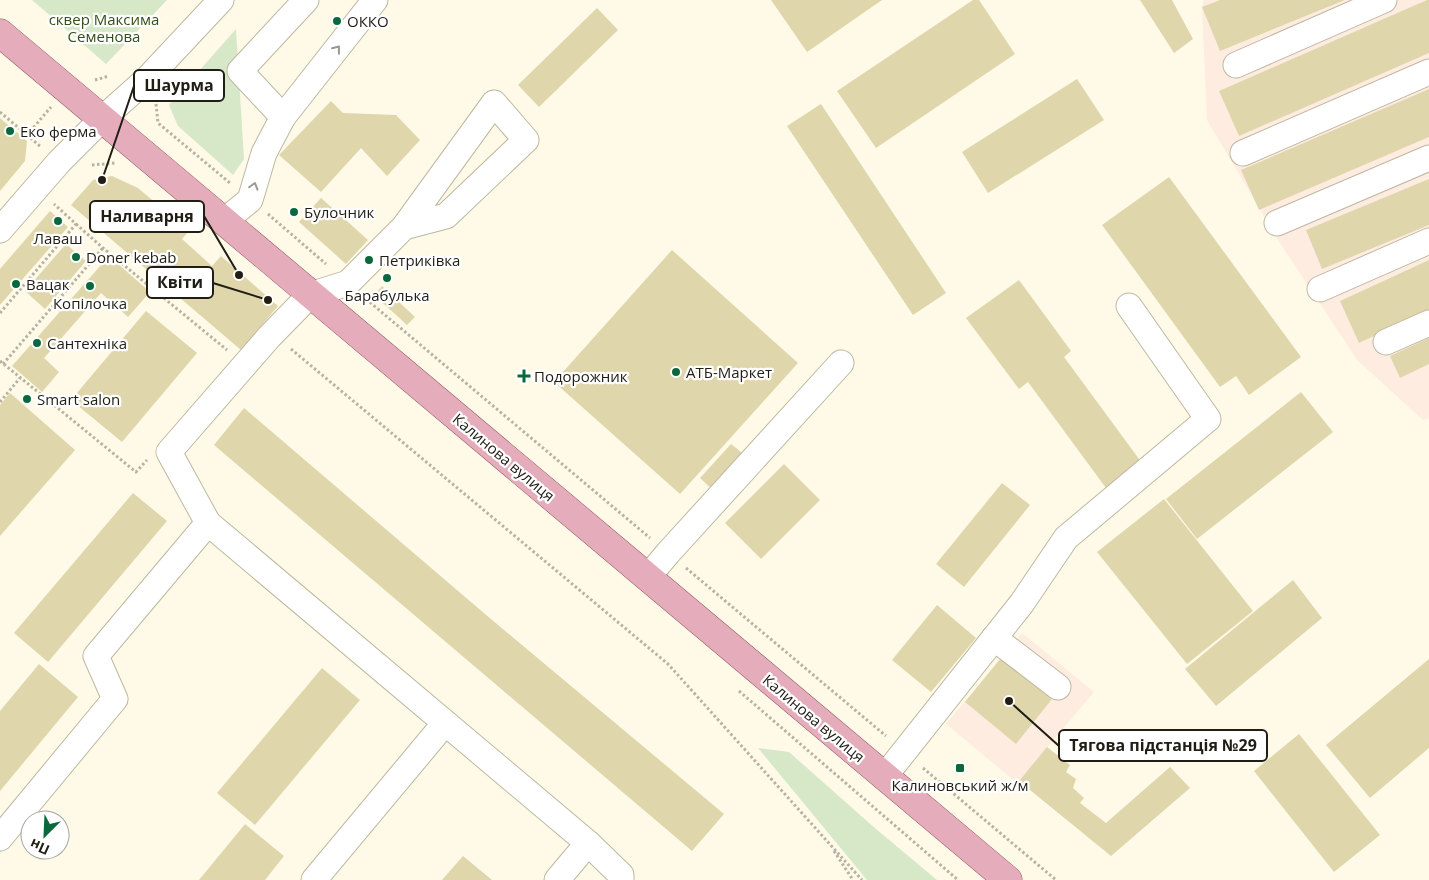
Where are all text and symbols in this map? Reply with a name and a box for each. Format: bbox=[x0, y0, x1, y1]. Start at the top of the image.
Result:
park label: сквер Максима Семенова bbox=[49, 9, 159, 46]
place label: ОККО bbox=[347, 11, 389, 31]
marker: ОККО bbox=[331, 15, 343, 27]
one-way arrow bbox=[331, 46, 339, 55]
callout: Шаурма bbox=[134, 70, 224, 101]
text: Шаурма bbox=[144, 74, 214, 96]
place label: Еко ферма bbox=[20, 121, 97, 141]
marker: Еко ферма bbox=[4, 125, 16, 137]
one-way arrow bbox=[248, 182, 259, 191]
callout: Наливарня bbox=[90, 201, 204, 232]
place label: Булочник bbox=[304, 202, 374, 222]
text: Наливарня bbox=[100, 205, 194, 227]
marker: Булочник bbox=[288, 206, 300, 218]
marker: Лаваш bbox=[52, 215, 64, 227]
place label: Лаваш bbox=[33, 228, 83, 248]
place label: Doner kebab bbox=[86, 247, 177, 267]
place label: Петриківка bbox=[379, 250, 460, 270]
marker: Doner kebab bbox=[70, 251, 82, 263]
marker: Петриківка bbox=[363, 254, 375, 266]
callout: Квіти bbox=[147, 267, 213, 298]
text: Квіти bbox=[157, 271, 203, 293]
marker: Барабулька bbox=[381, 272, 393, 284]
place label: Вацак bbox=[26, 274, 70, 294]
marker: Вацак bbox=[10, 278, 22, 290]
marker: Копілочка bbox=[84, 280, 96, 292]
place label: Барабулька bbox=[345, 285, 429, 305]
place label: Копілочка bbox=[53, 293, 127, 313]
place label: Сантехніка bbox=[47, 333, 127, 353]
marker: Сантехніка bbox=[31, 337, 43, 349]
place label: АТБ-Маркет bbox=[686, 362, 772, 382]
place label: Подорожник bbox=[534, 366, 628, 386]
marker: АТБ-Маркет bbox=[670, 366, 682, 378]
marker: Подорожник bbox=[518, 370, 530, 382]
place label: Smart salon bbox=[37, 389, 120, 409]
marker: Smart salon bbox=[21, 393, 33, 405]
street label: Калинова вулиця bbox=[449, 409, 559, 505]
street label: Калинова вулиця bbox=[759, 670, 869, 766]
callout: Тягова пiдстанцiя №29 bbox=[1059, 730, 1267, 761]
text: Тягова пiдстанцiя №29 bbox=[1069, 734, 1257, 756]
marker: Калиновський ж/м bbox=[954, 762, 966, 774]
place label: Калиновський ж/м bbox=[891, 775, 1029, 795]
north arrow bbox=[20, 810, 70, 860]
text: Пн bbox=[27, 835, 52, 860]

